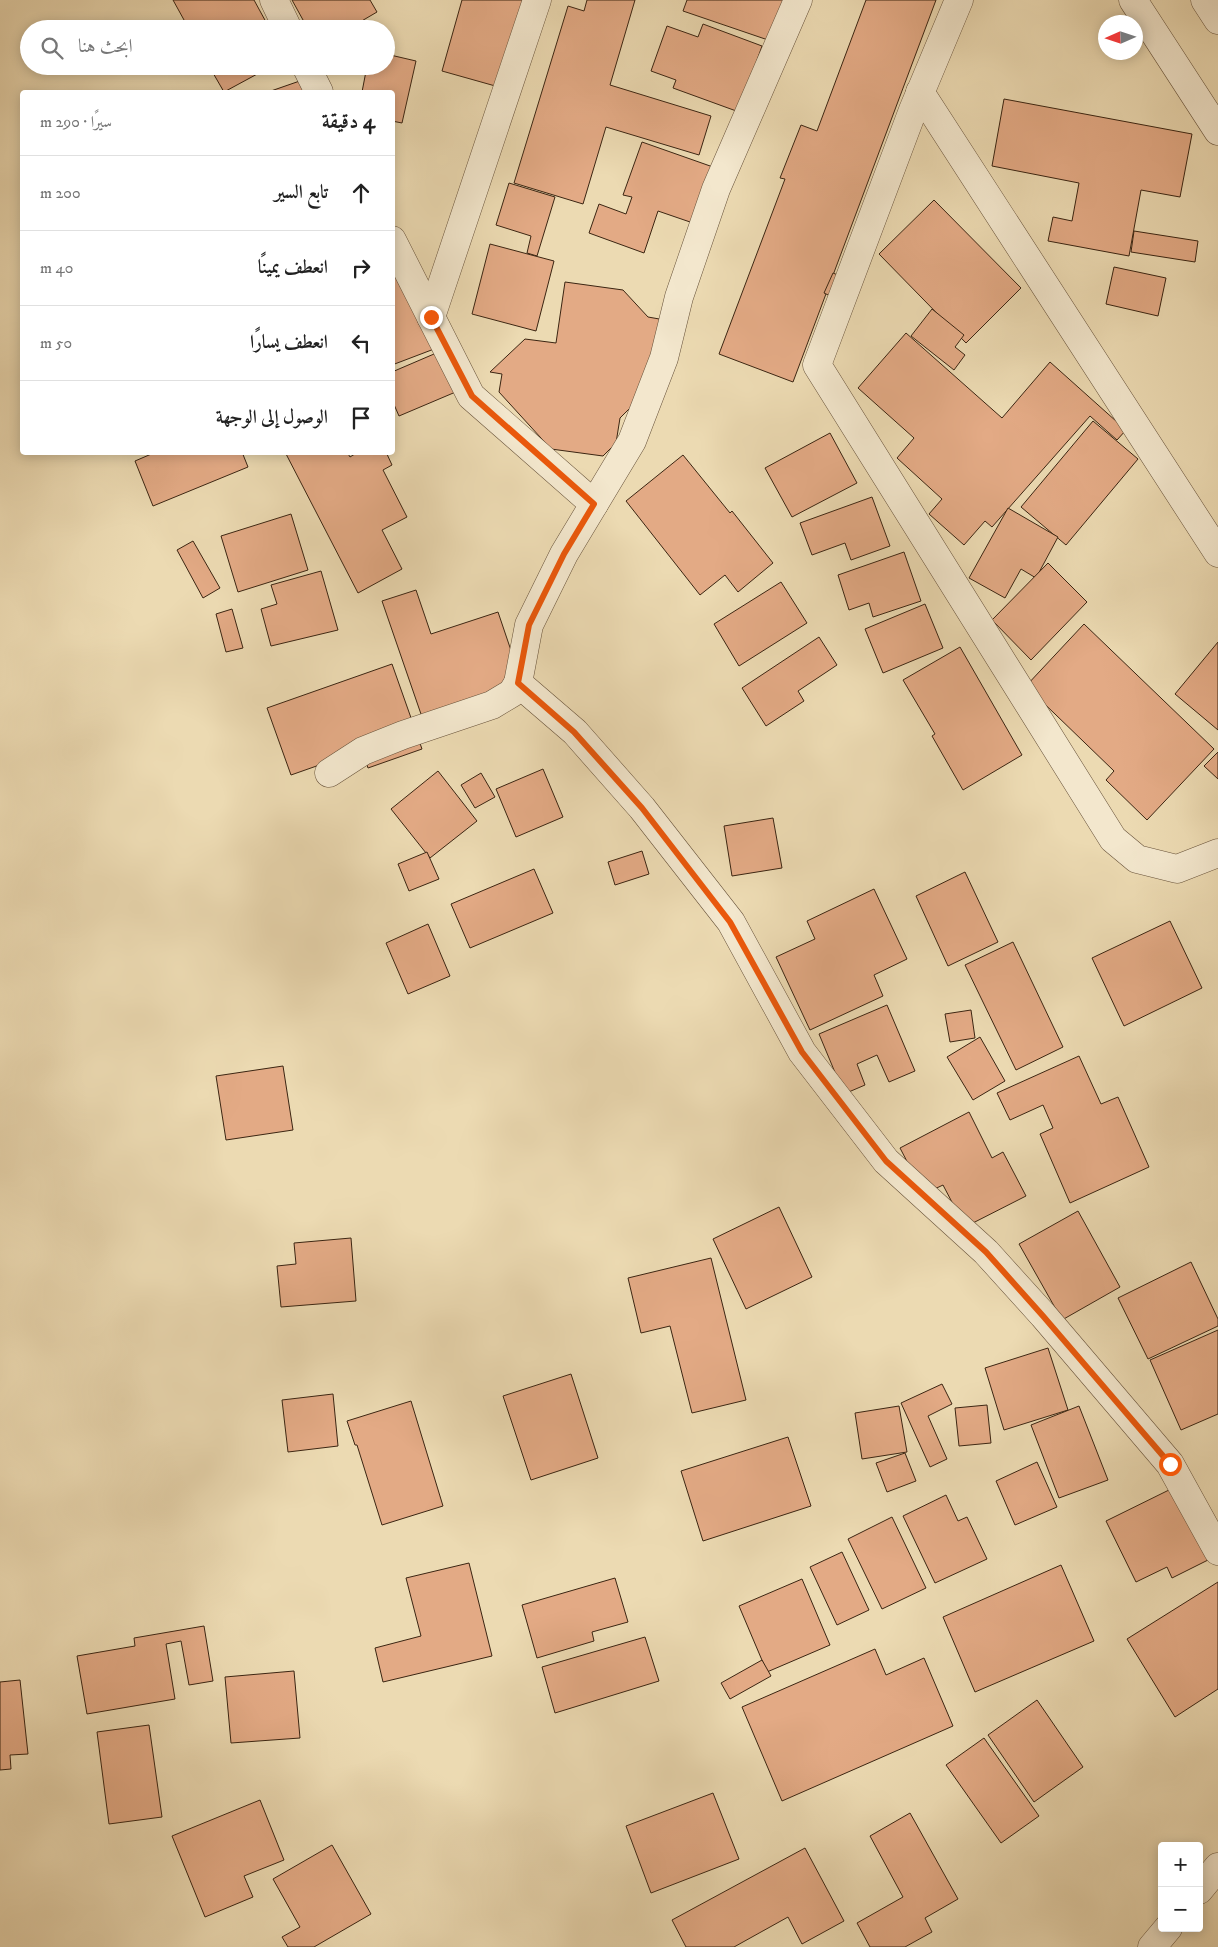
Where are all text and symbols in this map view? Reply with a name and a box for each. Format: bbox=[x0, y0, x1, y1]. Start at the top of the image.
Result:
north arrow bbox=[1098, 15, 1143, 60]
search box bbox=[20, 20, 395, 75]
icon: search bbox=[38, 34, 66, 62]
text: ابحث هنا bbox=[78, 35, 133, 58]
text: 4 دقيقة bbox=[322, 109, 375, 135]
text: سيرًا · 290 m bbox=[40, 112, 112, 132]
icon: ahead bbox=[347, 179, 375, 207]
text: تابع السير bbox=[274, 181, 328, 204]
text: 200 m bbox=[40, 183, 81, 203]
icon: right bbox=[347, 254, 375, 282]
text: انعطف يمينًا bbox=[258, 256, 328, 279]
text: 40 m bbox=[40, 258, 73, 278]
route end bbox=[420, 306, 443, 329]
icon: left bbox=[347, 329, 375, 357]
text: انعطف يسارًا bbox=[250, 331, 328, 354]
text: 50 m bbox=[40, 333, 72, 353]
icon: arrive bbox=[347, 404, 375, 432]
text: الوصول إلى الوجهة bbox=[216, 406, 328, 429]
route start bbox=[1159, 1453, 1182, 1476]
map controls bbox=[1158, 1842, 1203, 1932]
button: + bbox=[1158, 1842, 1203, 1887]
button: − bbox=[1158, 1887, 1203, 1932]

